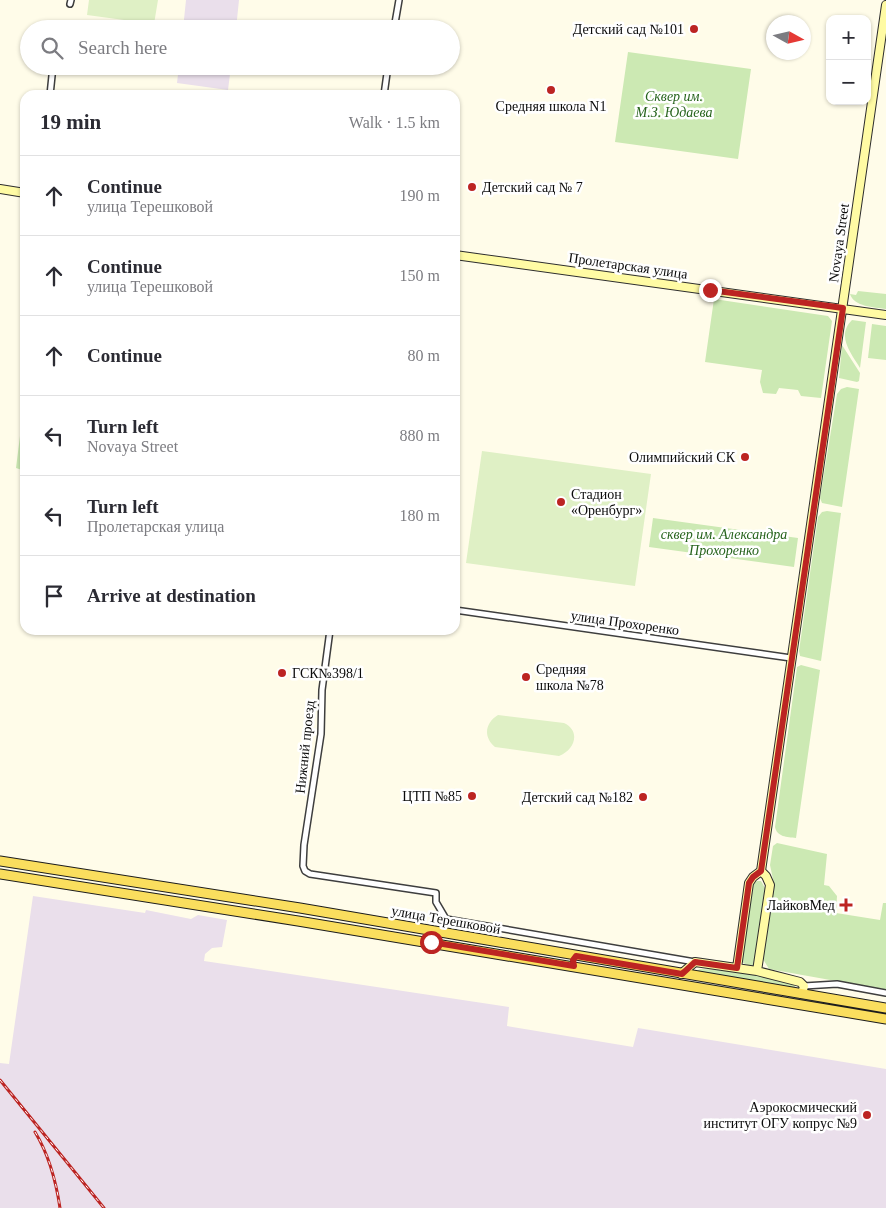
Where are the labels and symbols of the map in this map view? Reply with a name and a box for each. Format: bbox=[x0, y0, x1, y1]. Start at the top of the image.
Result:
north arrow bbox=[766, 15, 811, 60]
place label: Детский сад №101 bbox=[573, 22, 684, 37]
marker: Детский сад №101 bbox=[688, 23, 700, 35]
marker: Средняя школа N1 bbox=[545, 84, 557, 96]
park label: Сквер им. М.З. Юдаева bbox=[635, 89, 712, 120]
place label: Средняя школа N1 bbox=[496, 99, 606, 114]
place label: Детский сад № 7 bbox=[482, 180, 583, 195]
marker: Детский сад № 7 bbox=[466, 181, 478, 193]
street label: Novaya Street bbox=[826, 202, 852, 284]
street label: Пролетарская улица bbox=[567, 250, 689, 282]
route end bbox=[699, 279, 722, 302]
place label: Олимпийский СК bbox=[629, 450, 736, 465]
marker: Олимпийский СК bbox=[739, 451, 751, 463]
place label: Стадион «Оренбург» bbox=[571, 487, 642, 518]
marker: Стадион «Оренбург» bbox=[555, 496, 567, 508]
park label: сквер им. Александра Прохоренко bbox=[661, 527, 787, 558]
street label: улица Прохоренко bbox=[570, 608, 680, 638]
place label: Средняя школа №78 bbox=[536, 662, 604, 693]
place label: ГСК№398/1 bbox=[292, 666, 364, 681]
marker: ГСК№398/1 bbox=[276, 667, 288, 679]
marker: Средняя школа №78 bbox=[520, 671, 532, 683]
street label: Нижний проезд bbox=[293, 700, 317, 794]
place label: ЦТП №85 bbox=[402, 789, 462, 804]
marker: ЦТП №85 bbox=[466, 790, 478, 802]
place label: Детский сад №182 bbox=[522, 790, 633, 805]
marker: Детский сад №182 bbox=[637, 791, 649, 803]
place label: ЛайковМед bbox=[767, 898, 835, 913]
marker: ЛайковМед bbox=[839, 898, 853, 912]
street label: улица Терешковой bbox=[390, 903, 502, 937]
route start bbox=[420, 931, 443, 954]
place label: Аэрокосмический институт ОГУ копрус №9 bbox=[704, 1100, 858, 1131]
marker: Аэрокосмический институт ОГУ копрус №9 bbox=[861, 1109, 873, 1121]

